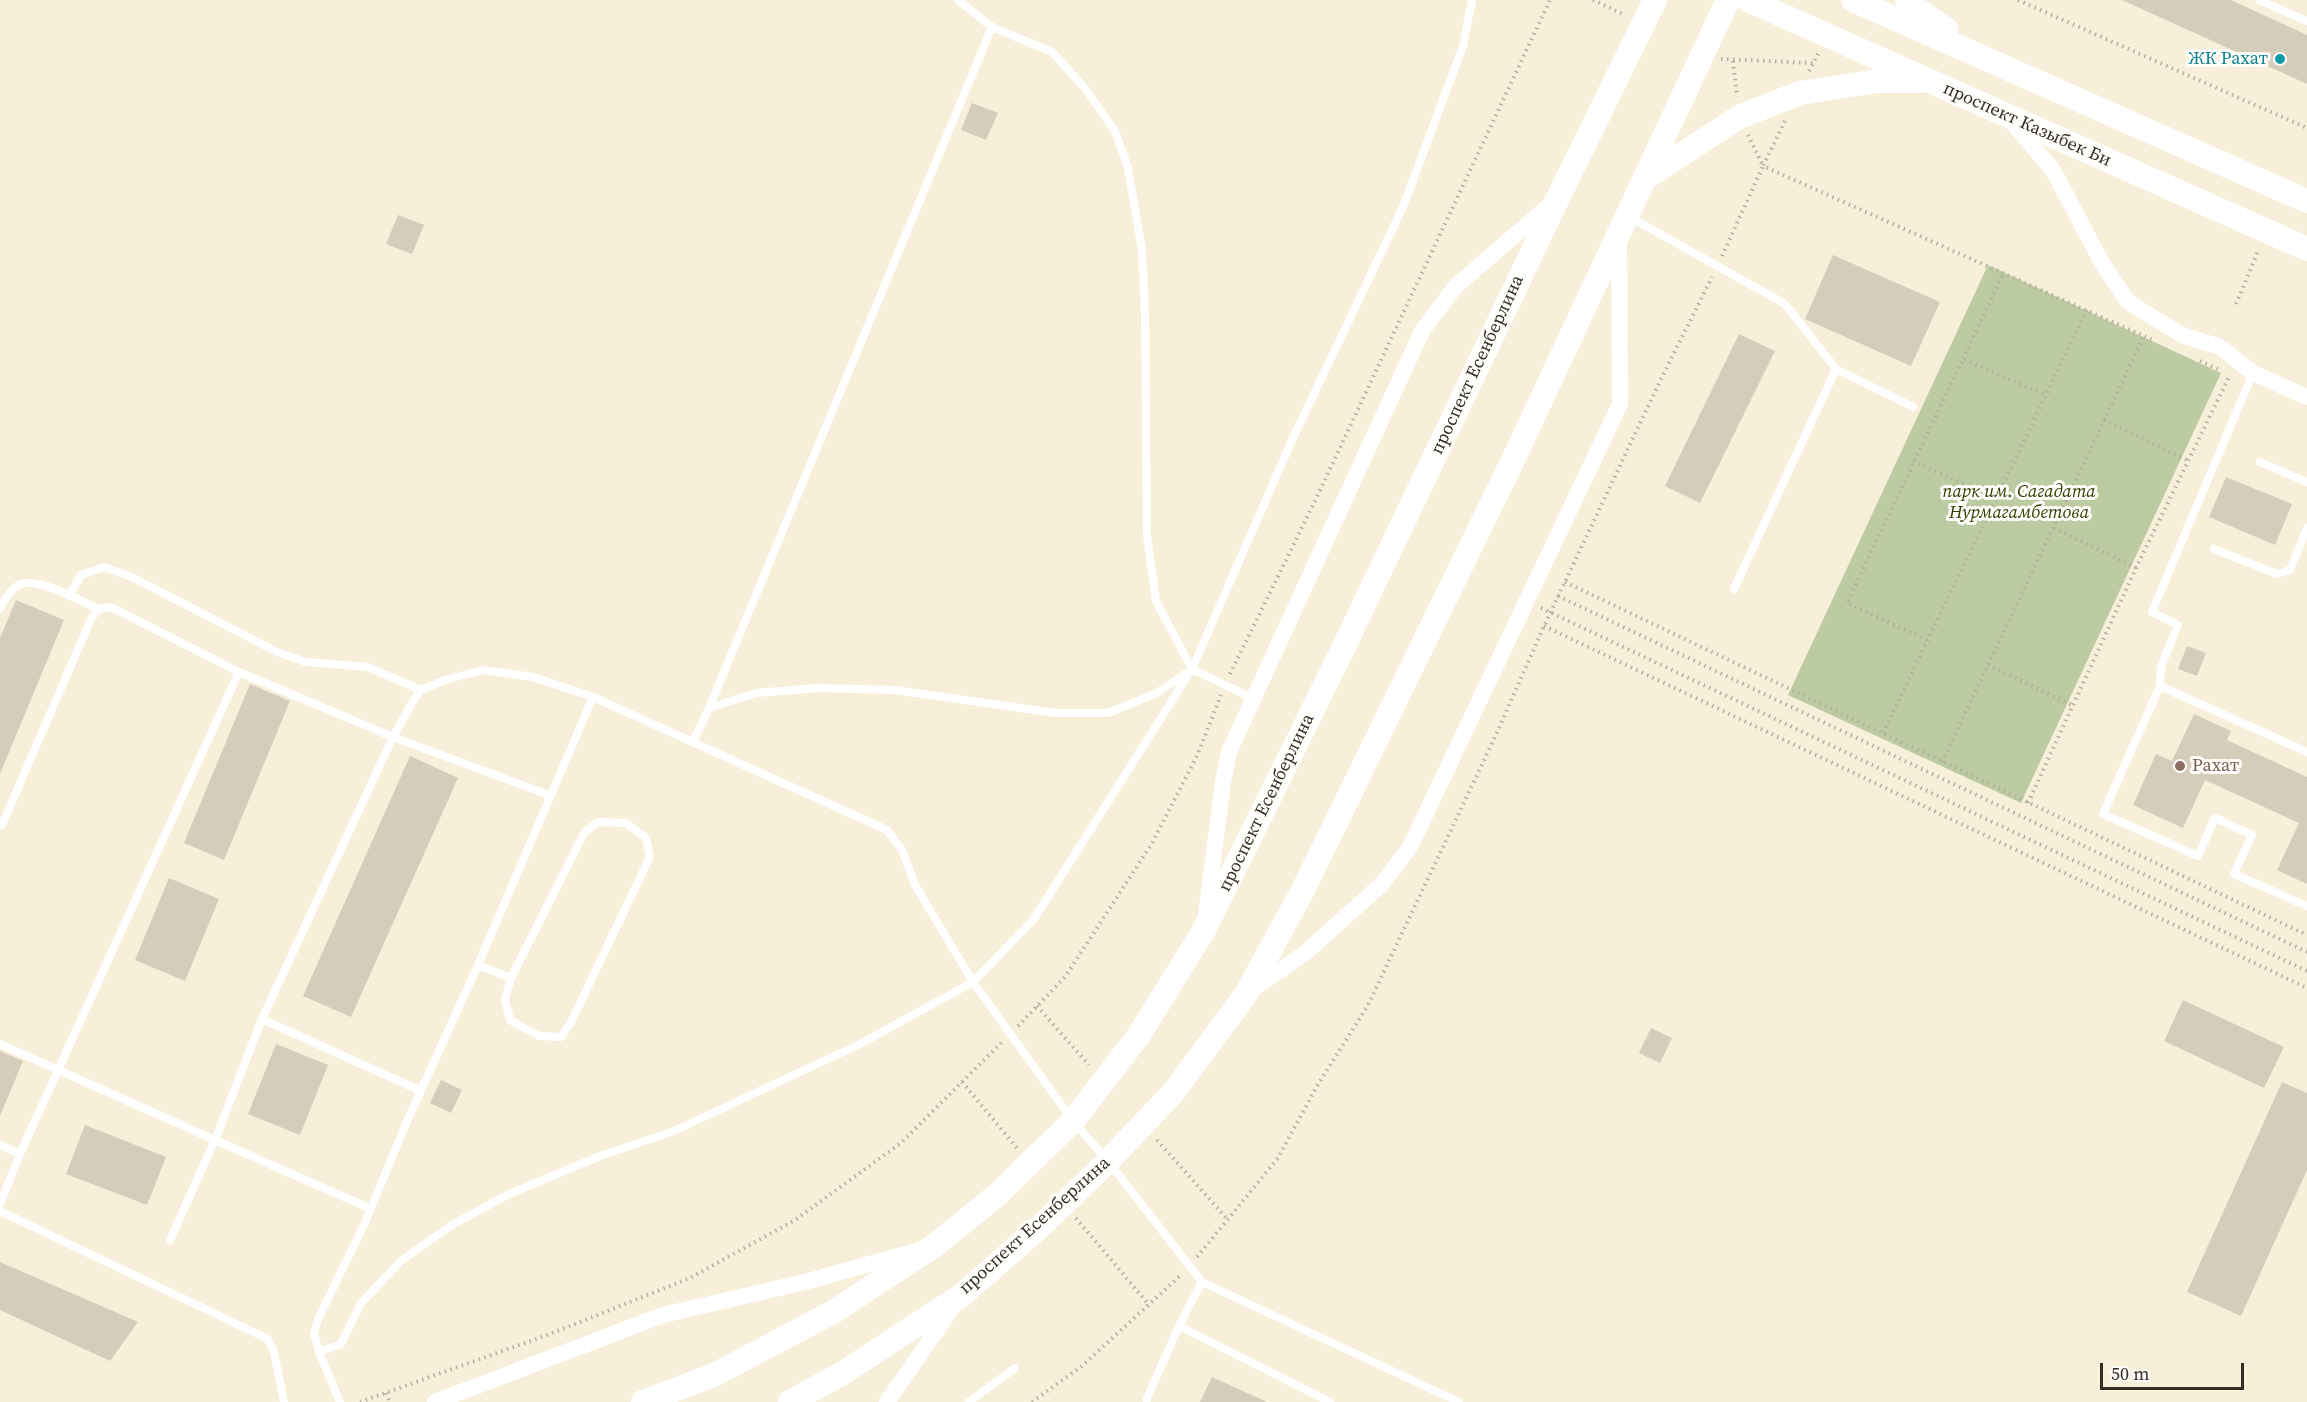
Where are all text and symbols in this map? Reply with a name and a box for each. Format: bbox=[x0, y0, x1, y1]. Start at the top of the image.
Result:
place label: ЖК Рахат bbox=[2188, 48, 2268, 70]
marker: ЖК Рахат bbox=[2273, 52, 2287, 66]
street label: проспект Казыбек Би bbox=[1940, 78, 2114, 172]
street label: проспект Есенберлина bbox=[1427, 272, 1529, 458]
park label: парк им. Сагадата Нурмагамбетова bbox=[1942, 481, 2096, 524]
street label: проспект Есенберлина bbox=[1214, 710, 1320, 896]
place label: Рахат bbox=[2192, 755, 2239, 777]
marker: Рахат bbox=[2173, 759, 2187, 773]
street label: проспект Есенберлина bbox=[955, 1153, 1115, 1299]
scale bar bbox=[2103, 1351, 2247, 1389]
text: 50 m bbox=[2111, 1361, 2149, 1386]

